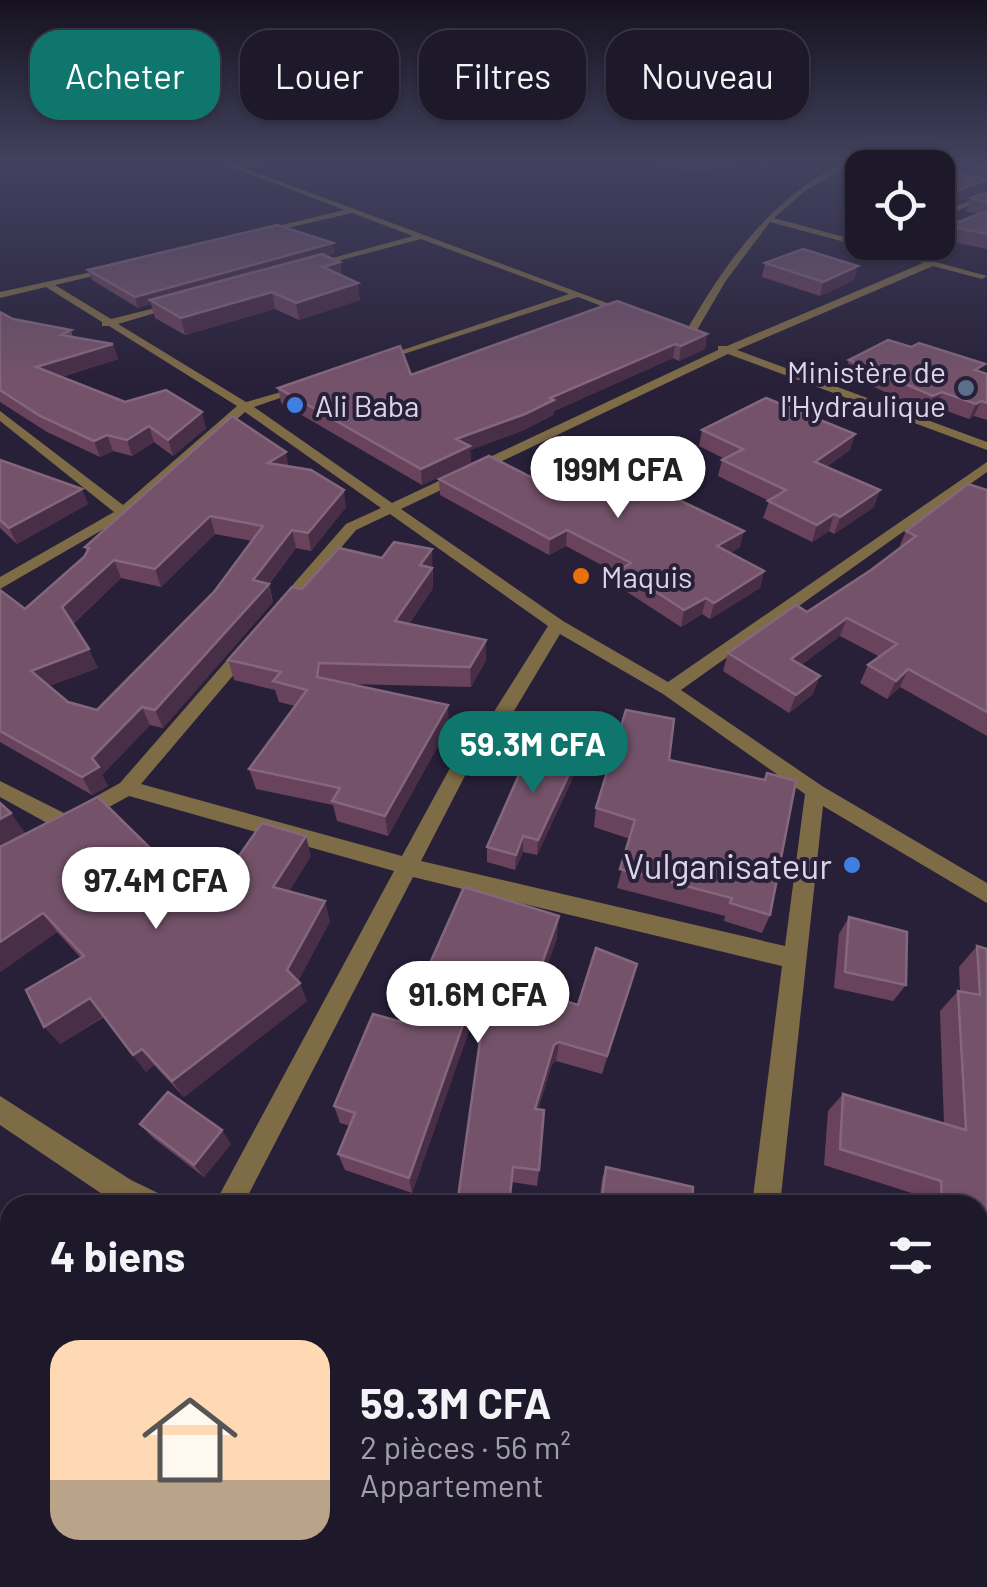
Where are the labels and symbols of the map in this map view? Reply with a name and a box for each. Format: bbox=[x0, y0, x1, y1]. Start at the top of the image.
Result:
place label: Ministère de l'Hydraulique bbox=[780, 353, 946, 423]
marker: Ministère de l'Hydraulique bbox=[955, 377, 977, 399]
place label: Ali Baba bbox=[315, 387, 419, 423]
marker: Ali Baba bbox=[284, 394, 306, 416]
pin: 199M CFA bbox=[515, 436, 721, 521]
place label: Maquis bbox=[601, 558, 693, 594]
marker: Maquis bbox=[570, 565, 592, 587]
pin: 59.3M CFA bbox=[419, 711, 647, 796]
place label: Vulganisateur bbox=[624, 844, 832, 886]
pin: 97.4M CFA bbox=[42, 847, 270, 932]
marker: Vulganisateur bbox=[841, 854, 863, 876]
pin: 91.6M CFA bbox=[364, 961, 592, 1046]

